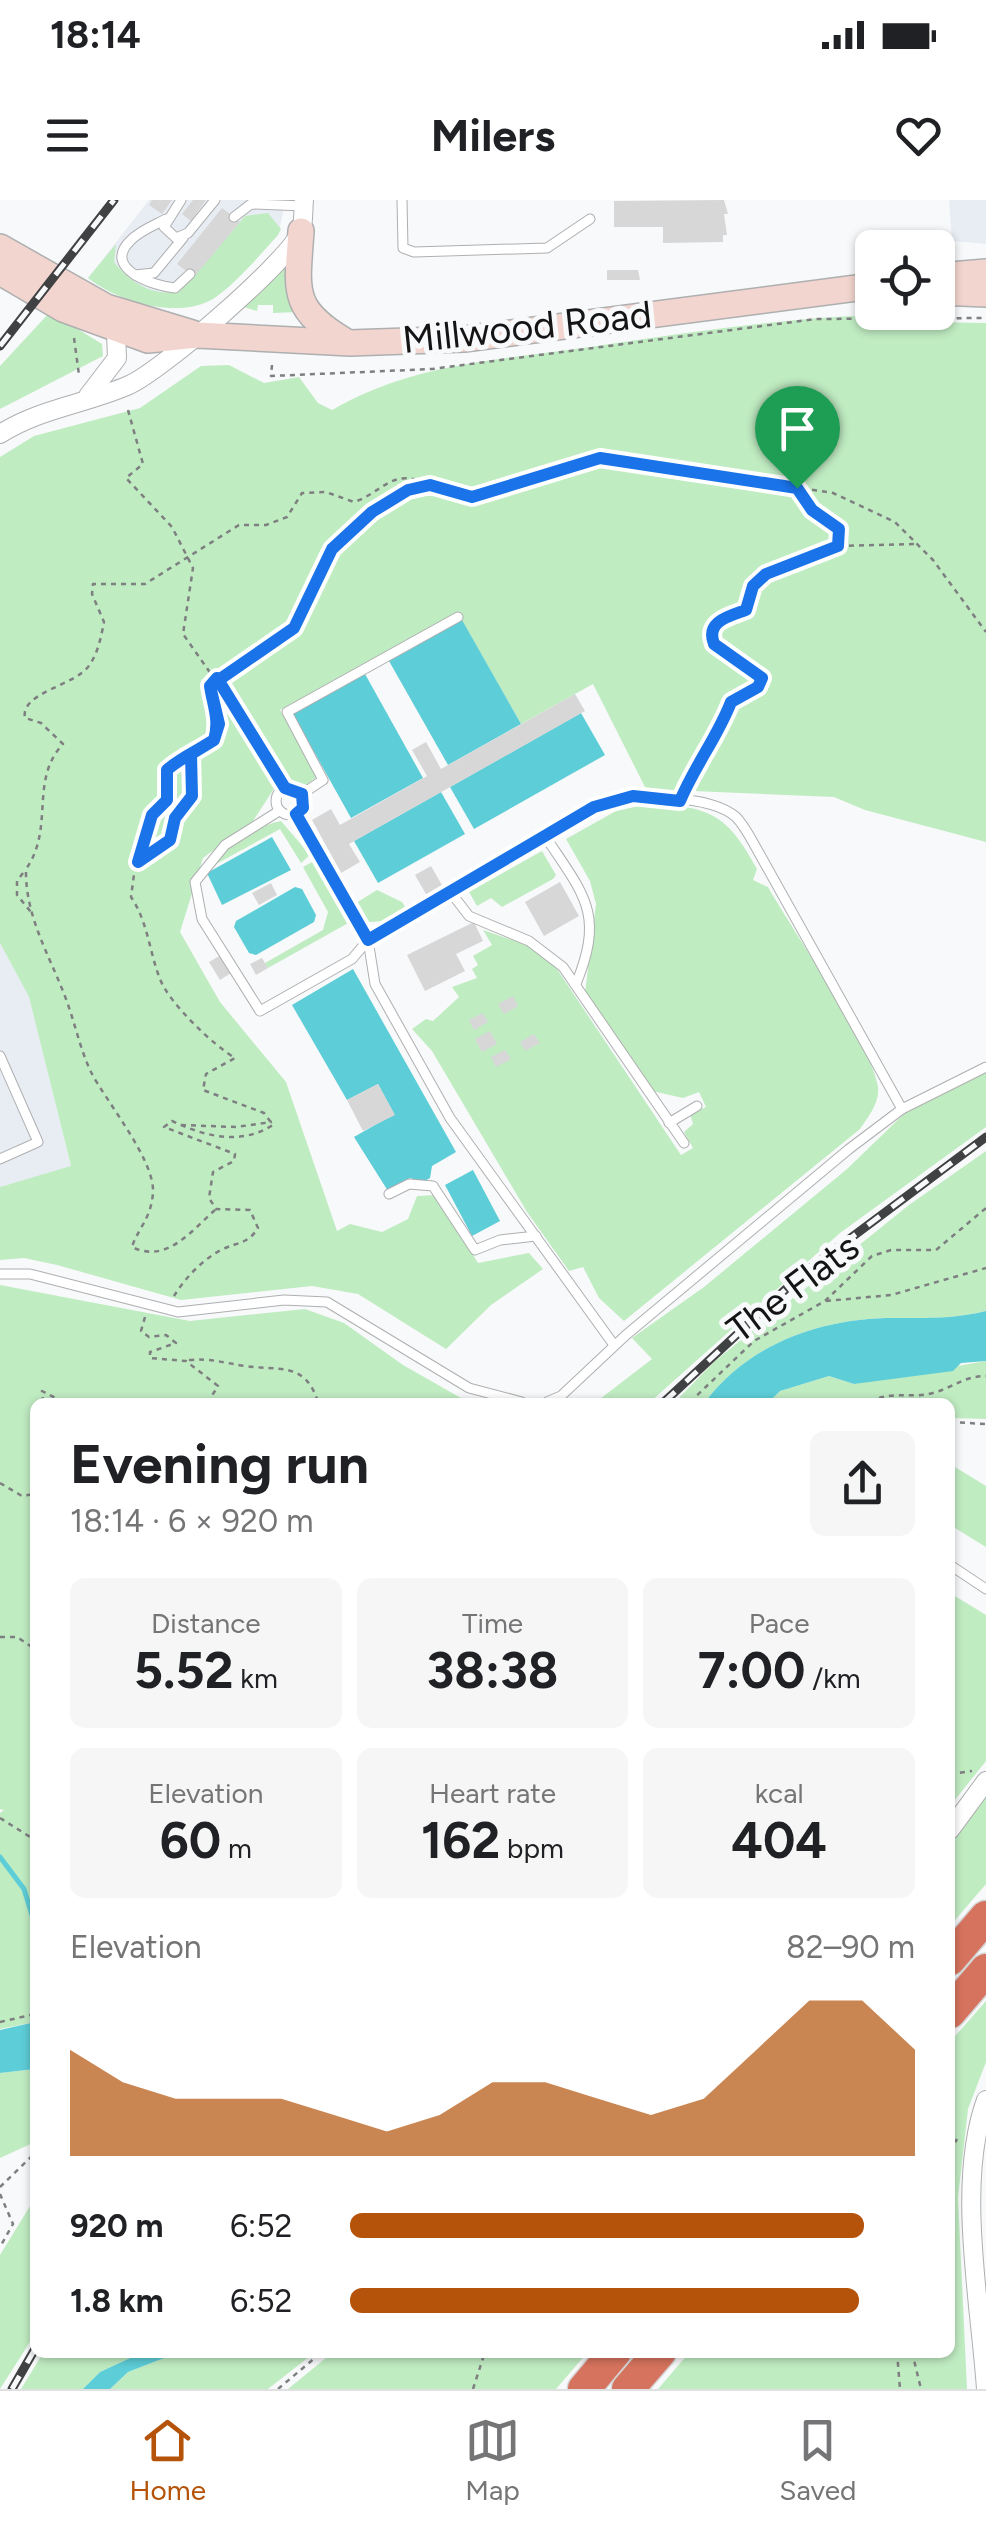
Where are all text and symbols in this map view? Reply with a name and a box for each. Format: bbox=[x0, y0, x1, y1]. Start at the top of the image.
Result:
text: 18:14 bbox=[50, 12, 141, 58]
icon: menu bbox=[40, 108, 95, 163]
text: Milers bbox=[431, 108, 555, 162]
icon: heart bbox=[891, 108, 946, 163]
map controls bbox=[855, 230, 955, 330]
button: locate bbox=[855, 230, 955, 330]
street label: Millwood Road bbox=[400, 291, 654, 363]
pin bbox=[755, 386, 840, 489]
icon: arrive bbox=[770, 401, 825, 456]
street label: The Flats bbox=[718, 1224, 868, 1352]
text: Evening run bbox=[70, 1431, 369, 1497]
button: share bbox=[810, 1431, 915, 1536]
text: 18:14 · 6 × 920 m bbox=[70, 1502, 314, 1540]
text: Distance bbox=[151, 1606, 261, 1640]
text: Time bbox=[462, 1606, 523, 1640]
text: Pace bbox=[749, 1606, 809, 1640]
text: 5.52 bbox=[134, 1640, 233, 1701]
text: 38:38 bbox=[427, 1640, 558, 1701]
text: 7:00 bbox=[698, 1640, 805, 1701]
text: km bbox=[233, 1661, 278, 1695]
text: /km bbox=[805, 1661, 861, 1695]
text: Elevation bbox=[148, 1776, 263, 1810]
text: Heart rate bbox=[429, 1776, 556, 1810]
text: kcal bbox=[755, 1776, 804, 1810]
text: 60 bbox=[160, 1810, 221, 1871]
text: 162 bbox=[421, 1810, 500, 1871]
text: 404 bbox=[731, 1810, 827, 1871]
text: m bbox=[221, 1831, 252, 1865]
text: bpm bbox=[500, 1831, 564, 1865]
text: Elevation bbox=[70, 1928, 202, 1966]
text: 82–90 m bbox=[786, 1928, 915, 1966]
text: 920 m bbox=[70, 2207, 163, 2245]
text: 6:52 bbox=[230, 2207, 293, 2245]
text: 1.8 km bbox=[70, 2282, 164, 2320]
text: 6:52 bbox=[230, 2282, 293, 2320]
tab: Home bbox=[130, 2413, 206, 2507]
tab: Map bbox=[465, 2413, 520, 2507]
tab: Saved bbox=[779, 2413, 856, 2507]

